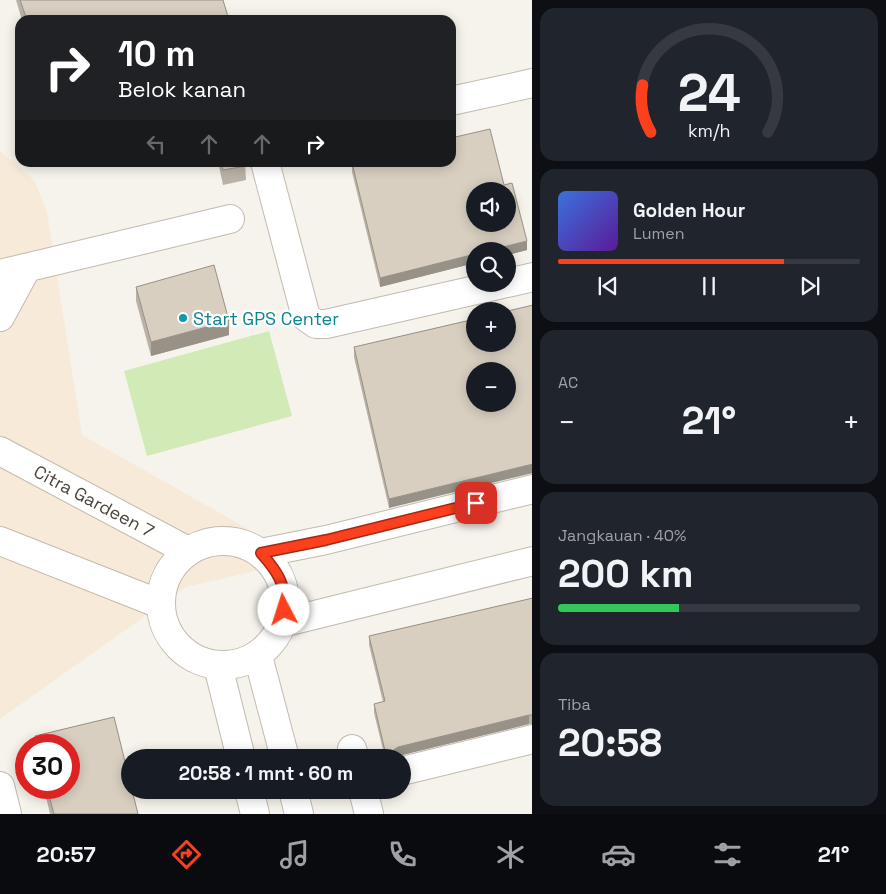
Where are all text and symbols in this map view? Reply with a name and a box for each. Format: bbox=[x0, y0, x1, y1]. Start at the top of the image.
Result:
text: 10 m bbox=[118, 32, 195, 76]
icon: right bbox=[35, 35, 100, 100]
text: 24 bbox=[677, 60, 741, 126]
text: Belok kanan bbox=[118, 75, 246, 103]
text: km/h bbox=[688, 119, 730, 142]
icon: left bbox=[142, 130, 170, 158]
icon: ahead bbox=[195, 130, 223, 158]
icon: ahead bbox=[248, 130, 276, 158]
icon: right bbox=[301, 130, 329, 158]
map controls bbox=[466, 182, 516, 412]
button: sound bbox=[466, 182, 516, 232]
text: Golden Hour bbox=[633, 198, 745, 223]
text: Lumen bbox=[633, 223, 685, 244]
button: search bbox=[466, 242, 516, 292]
icon: previous bbox=[594, 272, 622, 300]
icon: pause bbox=[695, 272, 723, 300]
icon: next bbox=[796, 272, 824, 300]
button: + bbox=[466, 302, 516, 352]
place label: Start GPS Center bbox=[193, 307, 339, 330]
marker: Start GPS Center bbox=[177, 312, 189, 324]
button: − bbox=[466, 362, 516, 412]
text: AC bbox=[558, 372, 578, 393]
text: 21° bbox=[682, 397, 736, 445]
text: − bbox=[558, 404, 575, 440]
text: + bbox=[843, 404, 860, 440]
street label: Citra Gardeen 7 bbox=[30, 460, 158, 542]
pin bbox=[455, 482, 497, 524]
icon: arrive bbox=[462, 489, 490, 517]
text: Jangkauan · 40% bbox=[558, 525, 686, 546]
text: 200 km bbox=[558, 550, 693, 598]
position arrow bbox=[257, 583, 309, 635]
text: Tiba bbox=[558, 694, 591, 715]
text: 20:58 bbox=[558, 719, 662, 767]
speed limit sign: 30 bbox=[15, 734, 80, 799]
text: 20:58 · 1 mnt · 60 m bbox=[179, 761, 353, 786]
icon: directions bbox=[169, 837, 204, 872]
icon: music bbox=[277, 837, 312, 872]
icon: phone bbox=[385, 837, 420, 872]
icon: climate bbox=[493, 837, 528, 872]
icon: car bbox=[601, 837, 636, 872]
icon: filters bbox=[710, 837, 745, 872]
text: 20:57 bbox=[37, 840, 96, 868]
text: 21° bbox=[818, 840, 849, 868]

